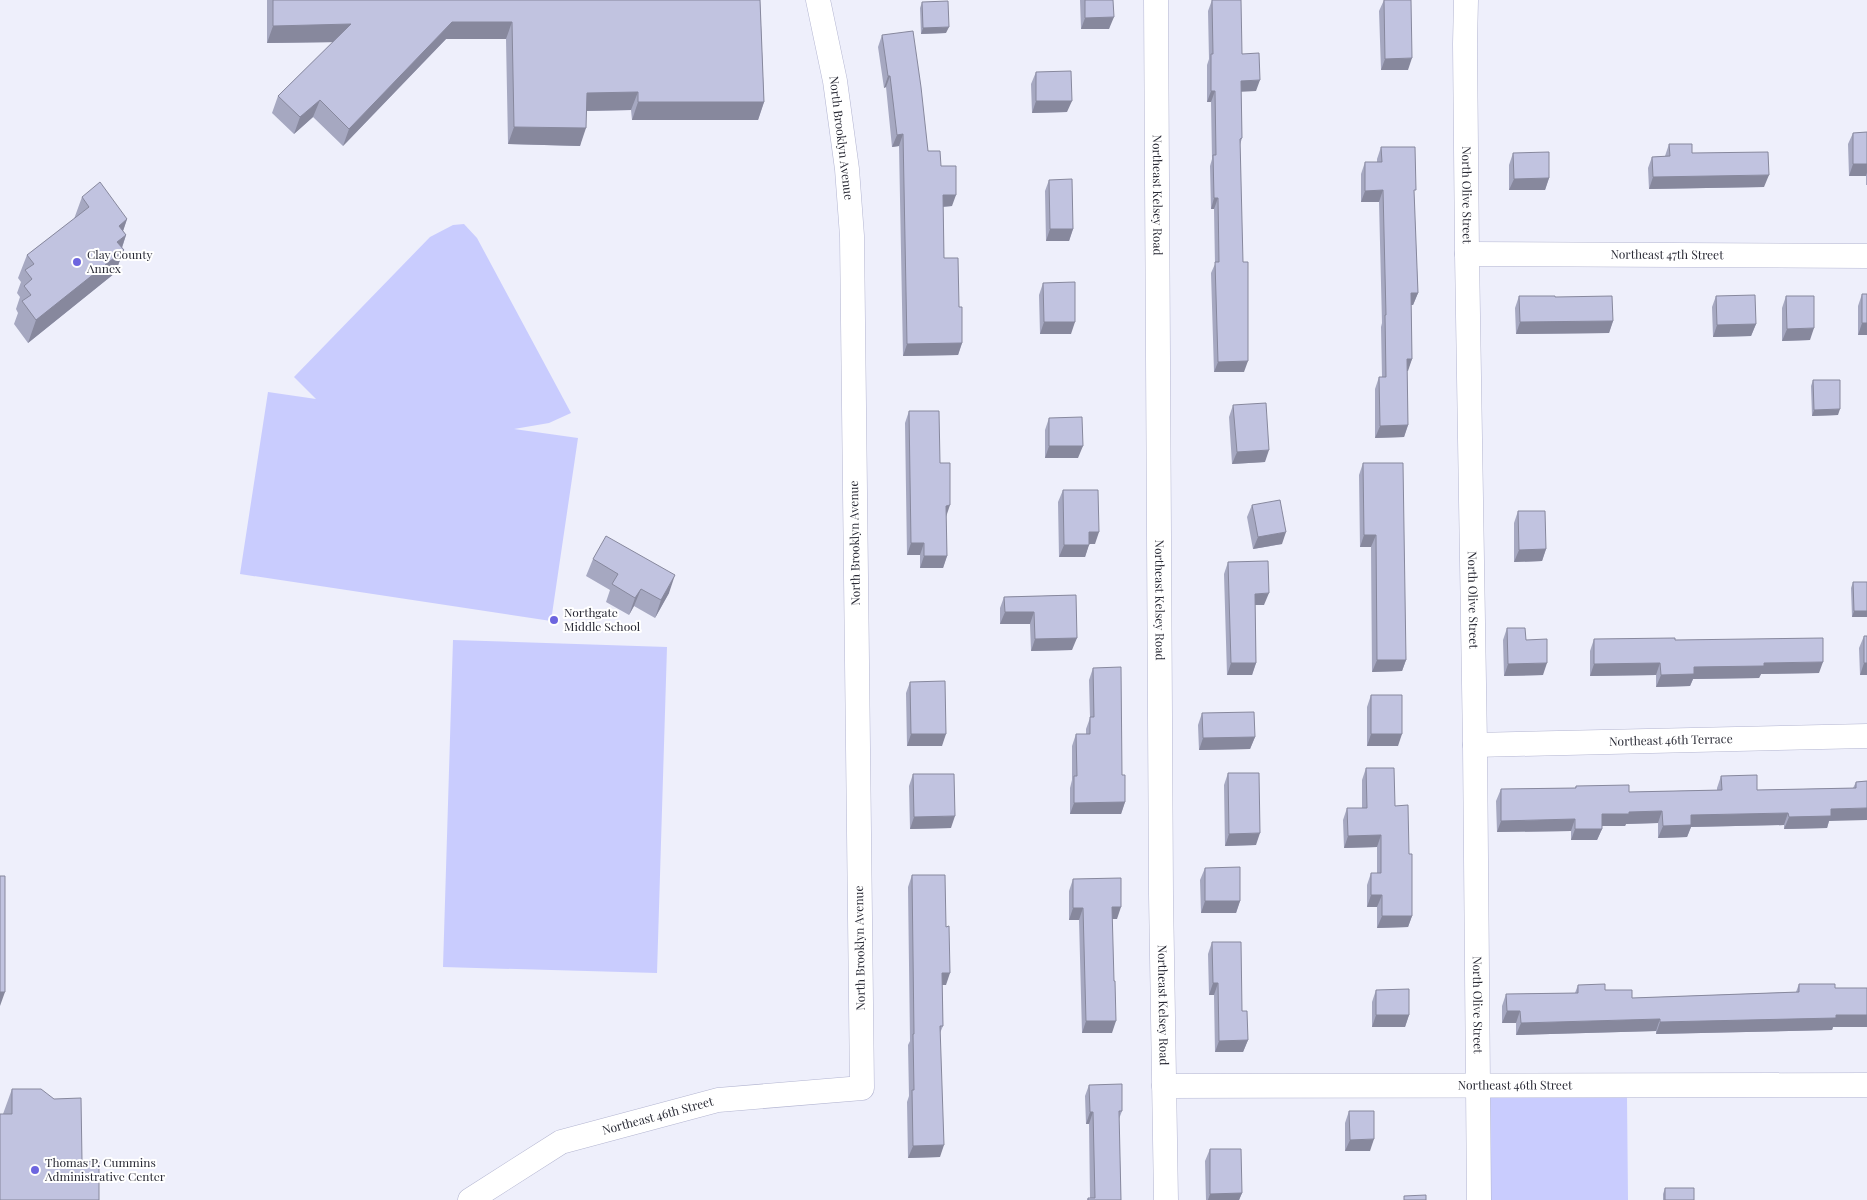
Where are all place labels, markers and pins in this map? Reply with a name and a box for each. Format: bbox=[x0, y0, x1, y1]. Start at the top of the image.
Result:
place label: Clay County Annex bbox=[86, 246, 153, 276]
marker: Clay County Annex bbox=[71, 256, 83, 268]
place label: Northgate Middle School bbox=[564, 604, 641, 634]
marker: Northgate Middle School bbox=[548, 614, 560, 626]
place label: Thomas P. Cummins Administrative Center bbox=[44, 1154, 166, 1184]
marker: Thomas P. Cummins Administrative Center bbox=[29, 1164, 41, 1176]

